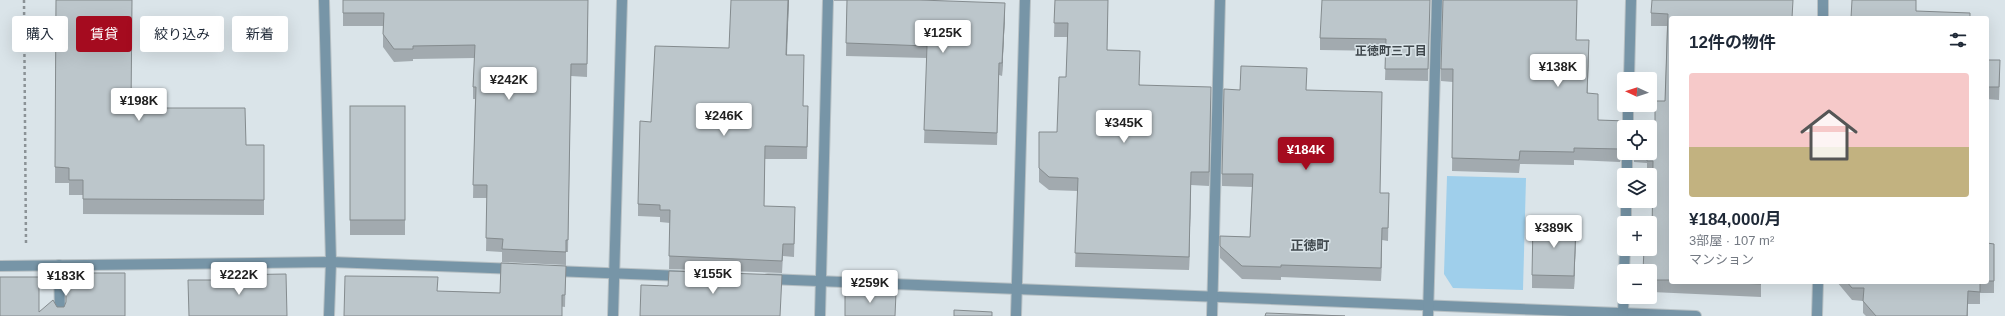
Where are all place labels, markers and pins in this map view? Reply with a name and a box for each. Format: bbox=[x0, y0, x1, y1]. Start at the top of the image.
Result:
pin: ¥125K bbox=[915, 20, 971, 54]
pin: ¥138K bbox=[1530, 54, 1586, 88]
pin: ¥242K bbox=[481, 67, 537, 101]
pin: ¥198K bbox=[111, 88, 167, 122]
pin: ¥246K bbox=[696, 103, 752, 137]
pin: ¥345K bbox=[1096, 110, 1152, 144]
pin: ¥184K bbox=[1278, 137, 1334, 171]
pin: ¥389K bbox=[1526, 215, 1582, 249]
pin: ¥155K bbox=[685, 261, 741, 295]
pin: ¥222K bbox=[211, 262, 267, 296]
pin: ¥183K bbox=[38, 263, 94, 297]
pin: ¥259K bbox=[842, 270, 898, 304]

